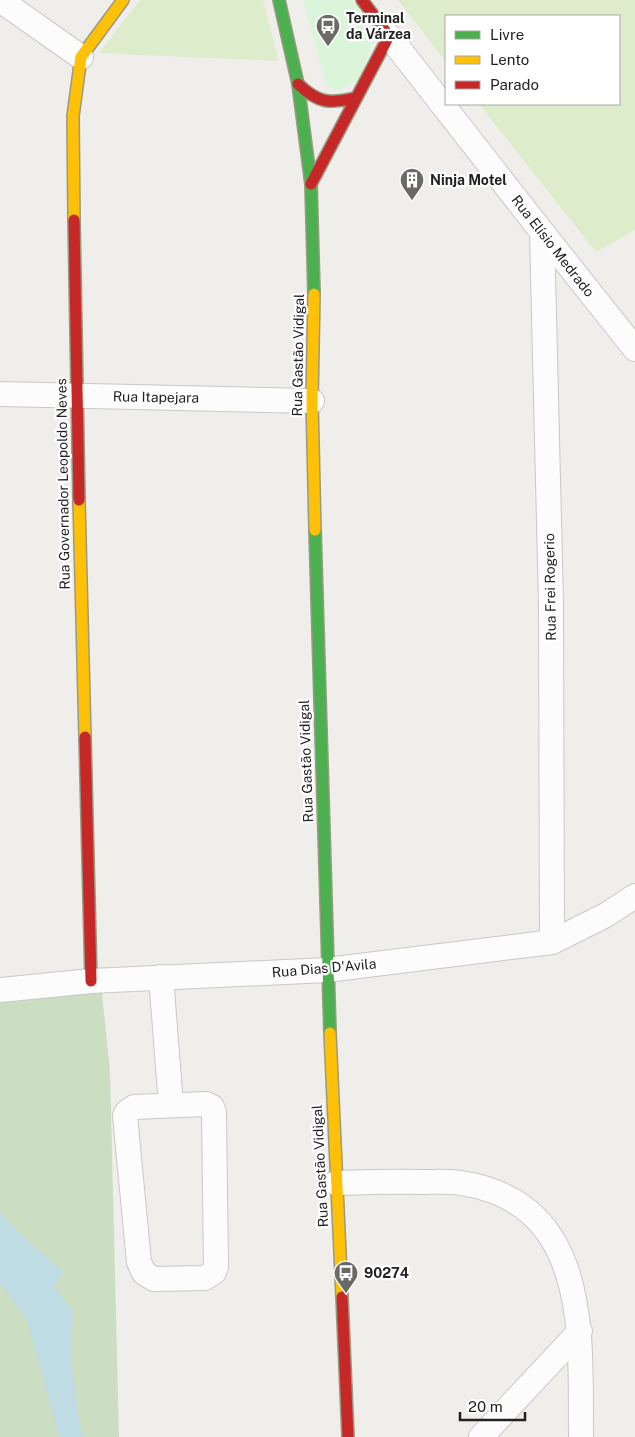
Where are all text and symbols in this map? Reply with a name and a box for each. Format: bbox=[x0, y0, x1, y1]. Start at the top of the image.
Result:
place label: Terminal da Várzea bbox=[346, 10, 411, 42]
bus stop icon: Terminal da Várzea bbox=[315, 13, 341, 47]
legend bbox=[445, 15, 620, 105]
text: Livre bbox=[490, 26, 524, 43]
text: Lento bbox=[490, 51, 529, 68]
text: Parado bbox=[490, 76, 539, 93]
building icon: Ninja Motel bbox=[399, 167, 425, 201]
place label: Ninja Motel bbox=[430, 172, 507, 188]
street label: Rua Elísio Medrado bbox=[508, 192, 598, 300]
street label: Rua Gastão Vidigal bbox=[289, 293, 307, 417]
street label: Rua Governador Leopoldo Neves bbox=[53, 378, 73, 590]
street label: Rua Itapejara bbox=[113, 388, 199, 406]
street label: Rua Frei Rogerio bbox=[541, 533, 559, 641]
street label: Rua Gastão Vidigal bbox=[296, 699, 316, 823]
street label: Rua Dias D'Avila bbox=[271, 955, 377, 981]
street label: Rua Gastão Vidigal bbox=[309, 1104, 331, 1228]
bus stop icon: 90274 bbox=[333, 1260, 359, 1294]
place label: 90274 bbox=[364, 1265, 409, 1281]
scale bar bbox=[460, 1390, 525, 1422]
text: 20 m bbox=[468, 1398, 503, 1415]

